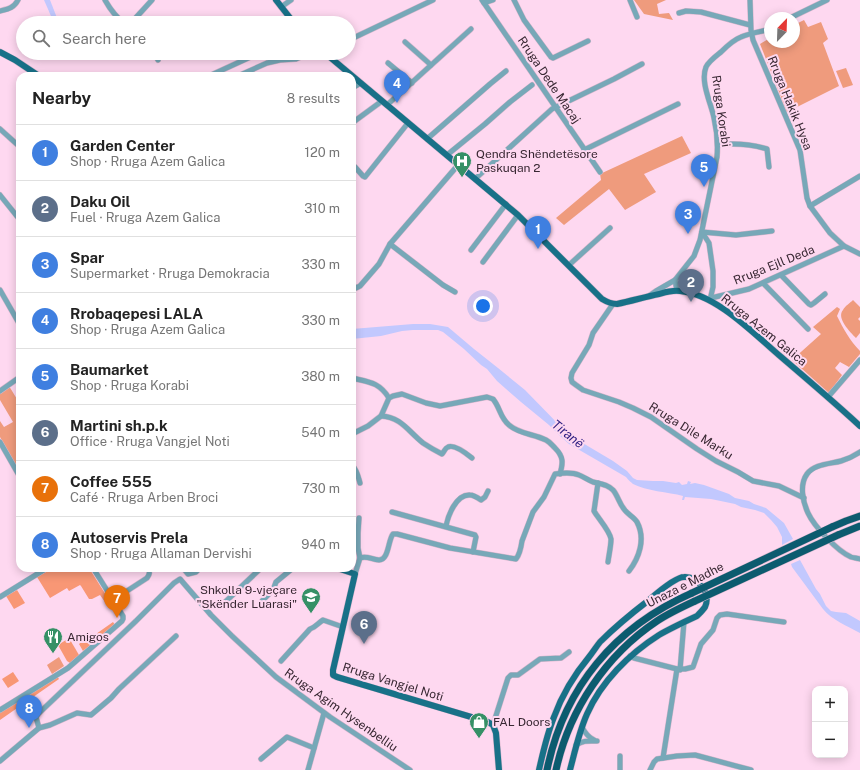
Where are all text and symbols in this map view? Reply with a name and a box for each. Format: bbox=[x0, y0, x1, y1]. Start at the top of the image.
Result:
north arrow bbox=[764, 12, 800, 48]
search box bbox=[16, 16, 356, 60]
icon: search bbox=[30, 27, 52, 49]
text: Search here bbox=[62, 30, 146, 47]
street label: Rruga Dede Macaj bbox=[515, 34, 583, 126]
street label: Rruga Hakik Hysa bbox=[765, 54, 815, 152]
pin: 4 bbox=[384, 70, 410, 103]
street label: Rruga Korabi bbox=[709, 74, 733, 148]
text: Nearby bbox=[32, 88, 91, 108]
text: 8 results bbox=[287, 91, 340, 106]
text: Garden Center bbox=[70, 137, 175, 154]
text: 1 bbox=[42, 145, 48, 160]
text: 120 m bbox=[305, 145, 340, 160]
place label: Qendra Shëndetësore Paskuqan 2 bbox=[476, 147, 598, 175]
hospital icon: Qendra Shëndetësore Paskuqan 2 bbox=[451, 150, 473, 178]
text: Shop · Rruga Azem Galica bbox=[70, 154, 225, 169]
pin: 5 bbox=[691, 154, 717, 187]
text: Daku Oil bbox=[70, 193, 130, 210]
text: 2 bbox=[41, 201, 49, 216]
text: 310 m bbox=[304, 201, 340, 216]
pin: 3 bbox=[675, 201, 701, 234]
text: Fuel · Rruga Azem Galica bbox=[70, 210, 220, 225]
pin: 1 bbox=[525, 216, 551, 249]
street label: Rruga Ejll Deda bbox=[731, 242, 817, 288]
text: Spar bbox=[70, 249, 104, 266]
text: 3 bbox=[41, 257, 49, 272]
text: 330 m bbox=[301, 257, 340, 272]
text: Supermarket · Rruga Demokracia bbox=[70, 266, 270, 281]
pin: 2 bbox=[678, 269, 704, 302]
street label: Rruga Azem Galica bbox=[718, 291, 810, 369]
your location bbox=[473, 296, 493, 316]
text: Rrobaqepesi LALA bbox=[70, 305, 203, 322]
text: 4 bbox=[41, 313, 49, 328]
text: 330 m bbox=[301, 313, 340, 328]
text: Shop · Rruga Azem Galica bbox=[70, 322, 225, 337]
text: Baumarket bbox=[70, 361, 149, 378]
text: 5 bbox=[41, 369, 49, 384]
text: 380 m bbox=[301, 369, 340, 384]
text: Shop · Rruga Korabi bbox=[70, 378, 189, 393]
street label: Rruga Dile Marku bbox=[646, 400, 736, 462]
text: Martini sh.p.k bbox=[70, 417, 168, 434]
water label: Tiranë bbox=[549, 417, 587, 451]
text: 6 bbox=[41, 425, 49, 440]
text: 540 m bbox=[301, 425, 340, 440]
text: Office · Rruga Vangjel Noti bbox=[70, 434, 230, 449]
text: Coffee 555 bbox=[70, 473, 152, 490]
text: 7 bbox=[41, 481, 49, 496]
text: 730 m bbox=[302, 481, 340, 496]
text: Café · Rruga Arben Broci bbox=[70, 490, 218, 505]
text: Autoservis Prela bbox=[70, 529, 188, 546]
text: 8 bbox=[41, 537, 49, 552]
text: 940 m bbox=[301, 537, 340, 552]
text: Shop · Rruga Allaman Dervishi bbox=[70, 546, 252, 561]
street label: Unaza e Madhe bbox=[644, 559, 726, 611]
place label: Shkolla 9-vjeçare "Skënder Luarasi" bbox=[196, 583, 297, 611]
pin: 7 bbox=[104, 585, 130, 618]
school or university icon: Shkolla 9-vjeçare "Skënder Luarasi" bbox=[300, 586, 322, 614]
pin: 6 bbox=[351, 611, 377, 644]
restaurant icon: Amigos bbox=[42, 626, 64, 654]
place label: Amigos bbox=[67, 630, 109, 644]
street label: Rruga Vangjel Noti bbox=[341, 660, 445, 704]
street label: Rruga Agim Hysenbelliu bbox=[282, 666, 400, 754]
map controls bbox=[812, 686, 848, 758]
button: + bbox=[812, 686, 848, 722]
pin: 8 bbox=[16, 695, 42, 728]
shop icon: FAL Doors bbox=[468, 711, 490, 739]
place label: FAL Doors bbox=[493, 715, 550, 729]
button: − bbox=[812, 722, 848, 758]

